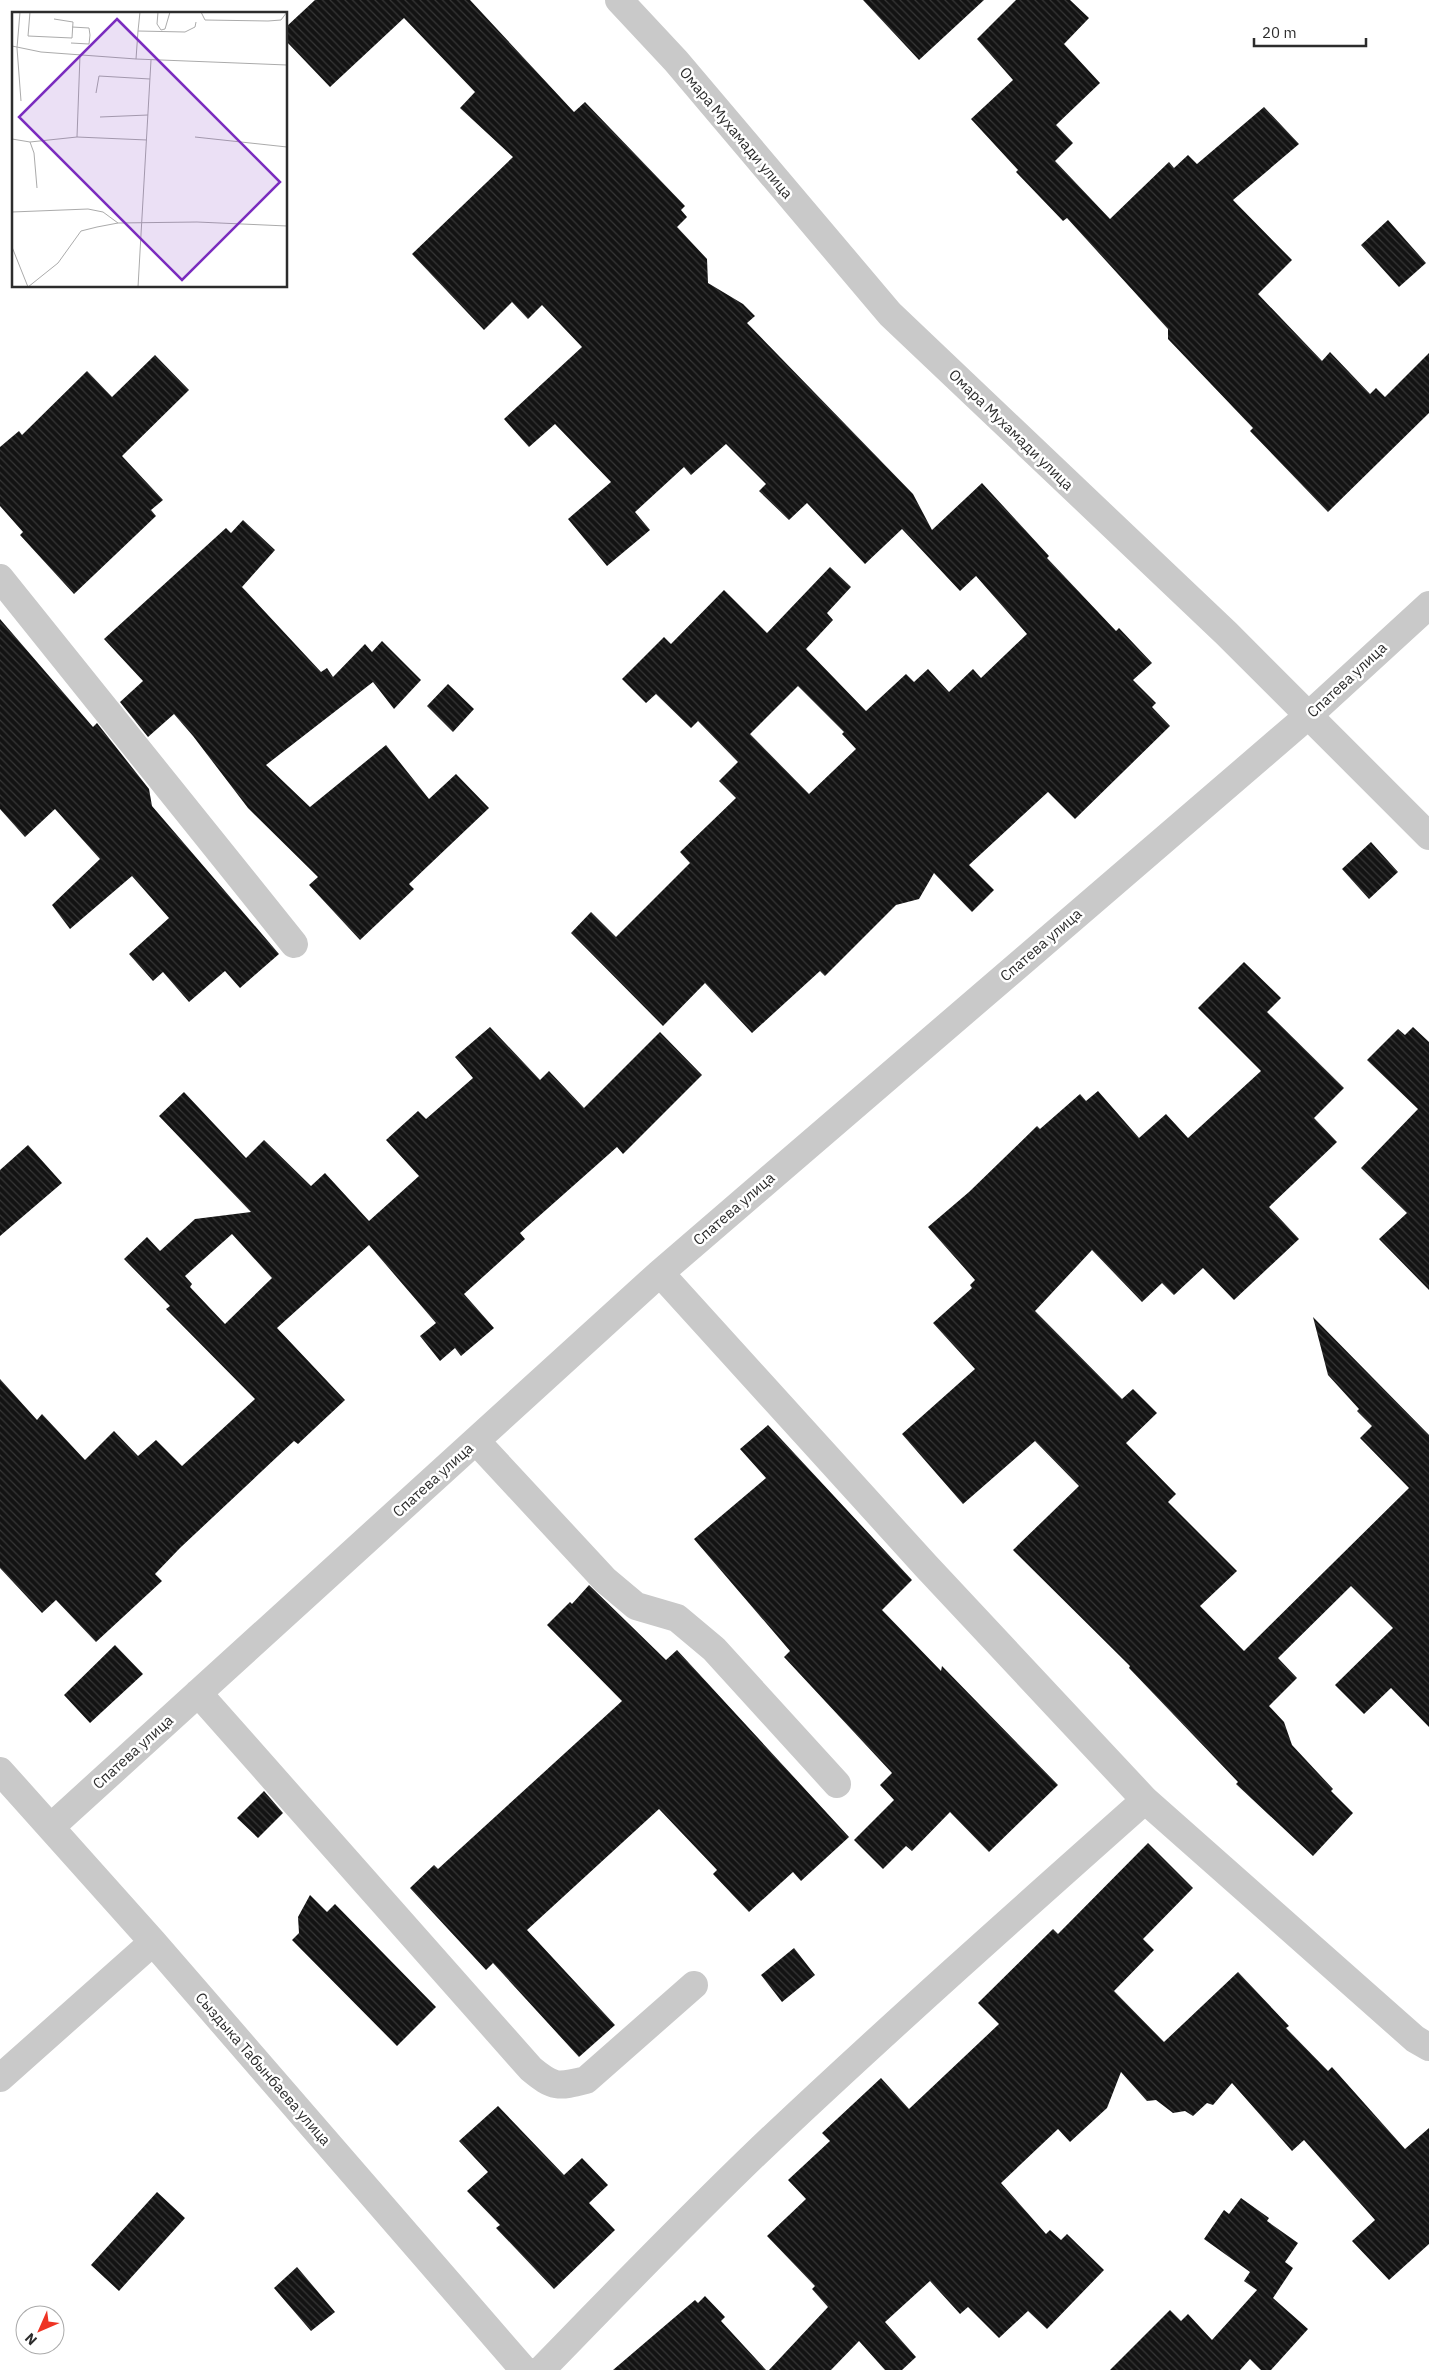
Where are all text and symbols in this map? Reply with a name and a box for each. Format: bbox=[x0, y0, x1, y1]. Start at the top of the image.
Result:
inset map bbox=[12, 12, 288, 288]
scale bar bbox=[1254, 15, 1366, 47]
text: 20 m bbox=[1262, 23, 1297, 42]
street label: Омара Мухамади улица bbox=[676, 63, 797, 202]
street label: Омара Мухамади улица bbox=[945, 365, 1078, 494]
street label: Спатева улица bbox=[1303, 638, 1390, 721]
street label: Спатева улица bbox=[996, 904, 1085, 985]
street label: Спатева улица bbox=[689, 1168, 778, 1249]
street label: Спатева улица bbox=[388, 1438, 477, 1521]
street label: Спатева улица bbox=[88, 1710, 177, 1793]
street label: Сыздыка Табынбаева улица bbox=[192, 1988, 335, 2149]
north arrow bbox=[15, 2305, 65, 2355]
text: N bbox=[21, 2329, 41, 2349]

